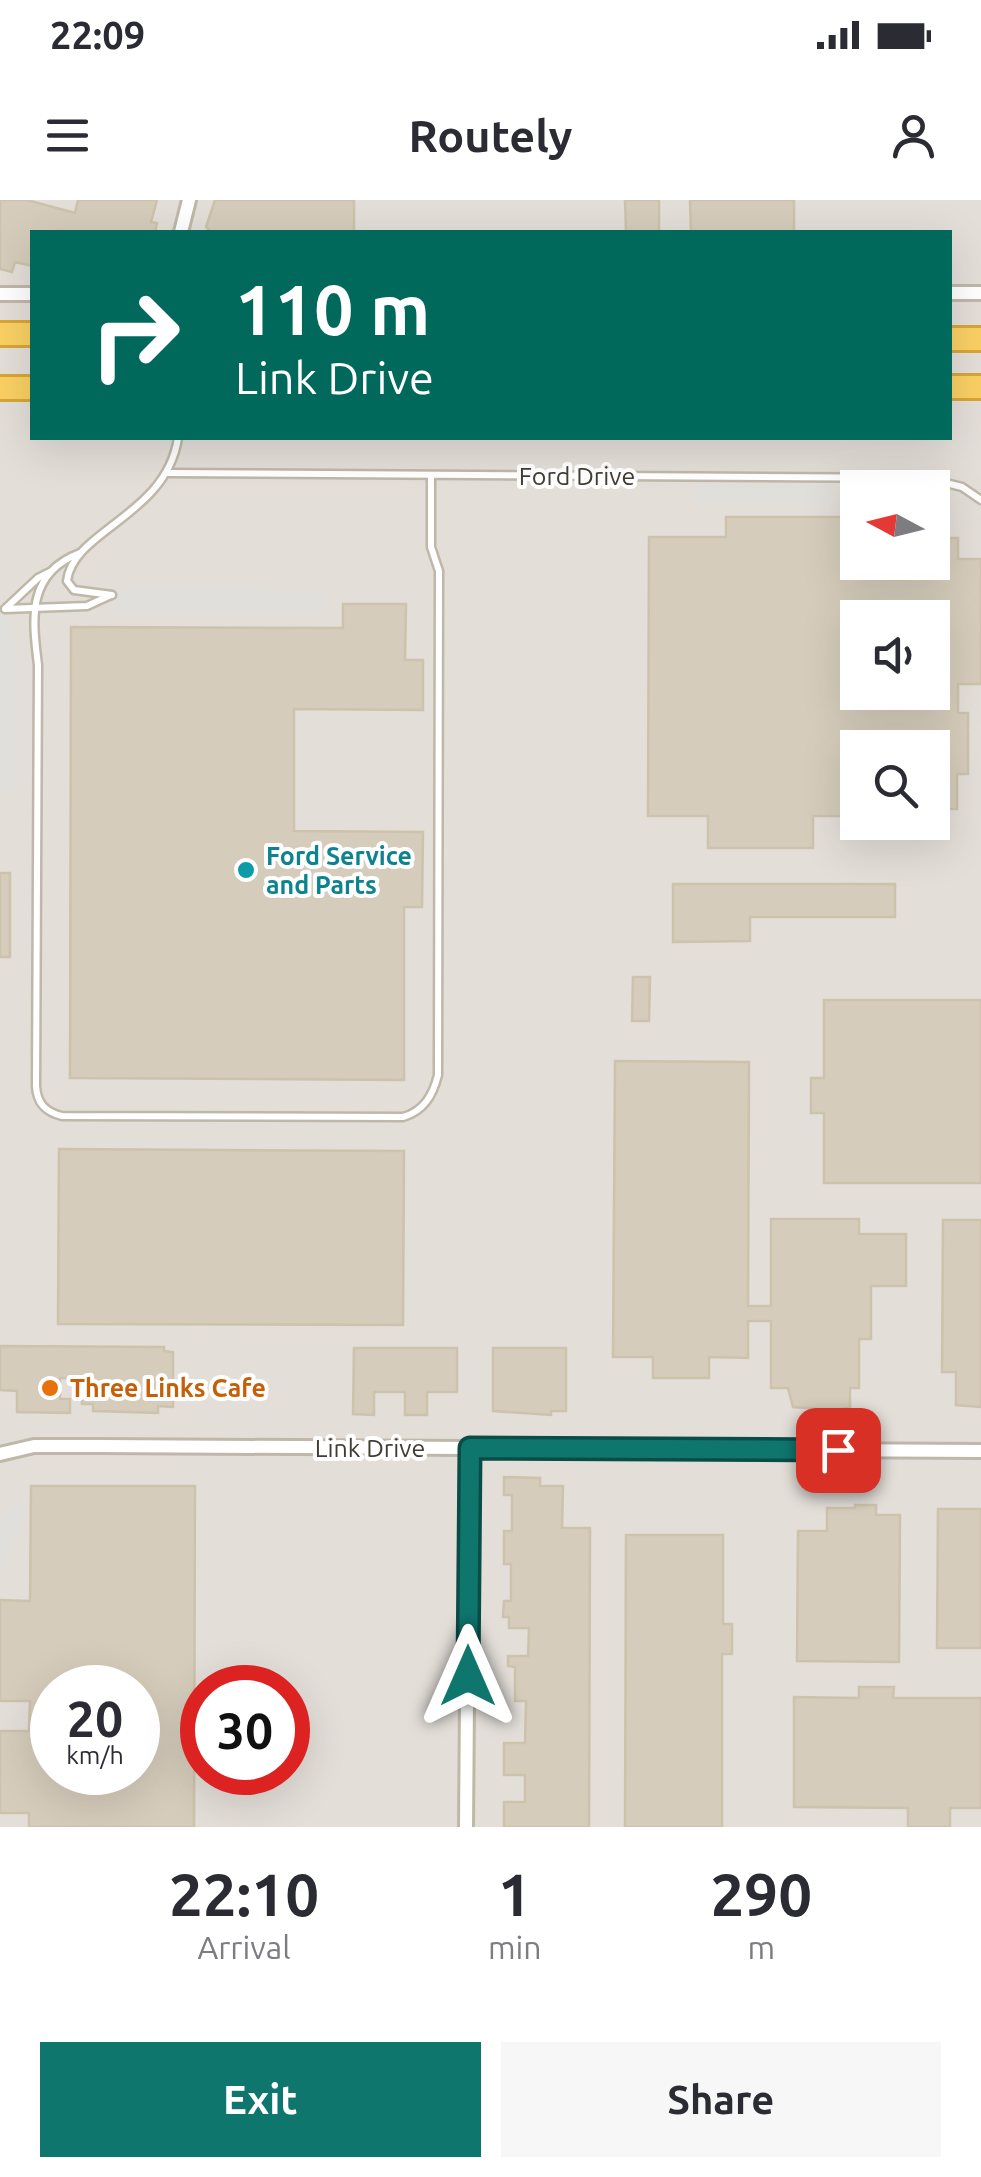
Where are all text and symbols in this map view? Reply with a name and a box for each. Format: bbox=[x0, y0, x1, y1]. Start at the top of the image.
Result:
text: 22:09 bbox=[50, 14, 145, 56]
icon: menu bbox=[40, 108, 95, 163]
icon: person bbox=[886, 108, 941, 163]
text: Routely bbox=[409, 110, 572, 161]
icon: right bbox=[70, 270, 200, 400]
text: 110 m bbox=[235, 270, 430, 348]
text: Link Drive bbox=[235, 352, 434, 403]
street label: Ford Drive bbox=[519, 462, 635, 490]
north arrow bbox=[840, 470, 950, 580]
map controls bbox=[840, 470, 950, 840]
button: sound bbox=[840, 600, 950, 710]
button: search bbox=[840, 730, 950, 840]
place label: Ford Service and Parts bbox=[266, 842, 412, 899]
marker: Ford Service and Parts bbox=[235, 859, 257, 881]
place label: Three Links Cafe bbox=[70, 1374, 266, 1402]
marker: Three Links Cafe bbox=[39, 1377, 61, 1399]
pin bbox=[796, 1408, 881, 1493]
icon: arrive bbox=[811, 1423, 866, 1478]
street label: Link Drive bbox=[315, 1434, 425, 1462]
position arrow bbox=[416, 1624, 520, 1728]
speed limit sign: 30 bbox=[180, 1665, 310, 1795]
text: 20 bbox=[67, 1690, 123, 1746]
text: km/h bbox=[66, 1741, 124, 1769]
text: 22:10 bbox=[169, 1860, 319, 1927]
text: 1 bbox=[498, 1860, 532, 1927]
text: 290 bbox=[711, 1860, 812, 1927]
text: Arrival bbox=[197, 1929, 291, 1965]
text: min bbox=[488, 1929, 542, 1965]
text: m bbox=[747, 1929, 775, 1965]
button: Exit bbox=[40, 2042, 481, 2157]
button: Share bbox=[501, 2042, 941, 2157]

